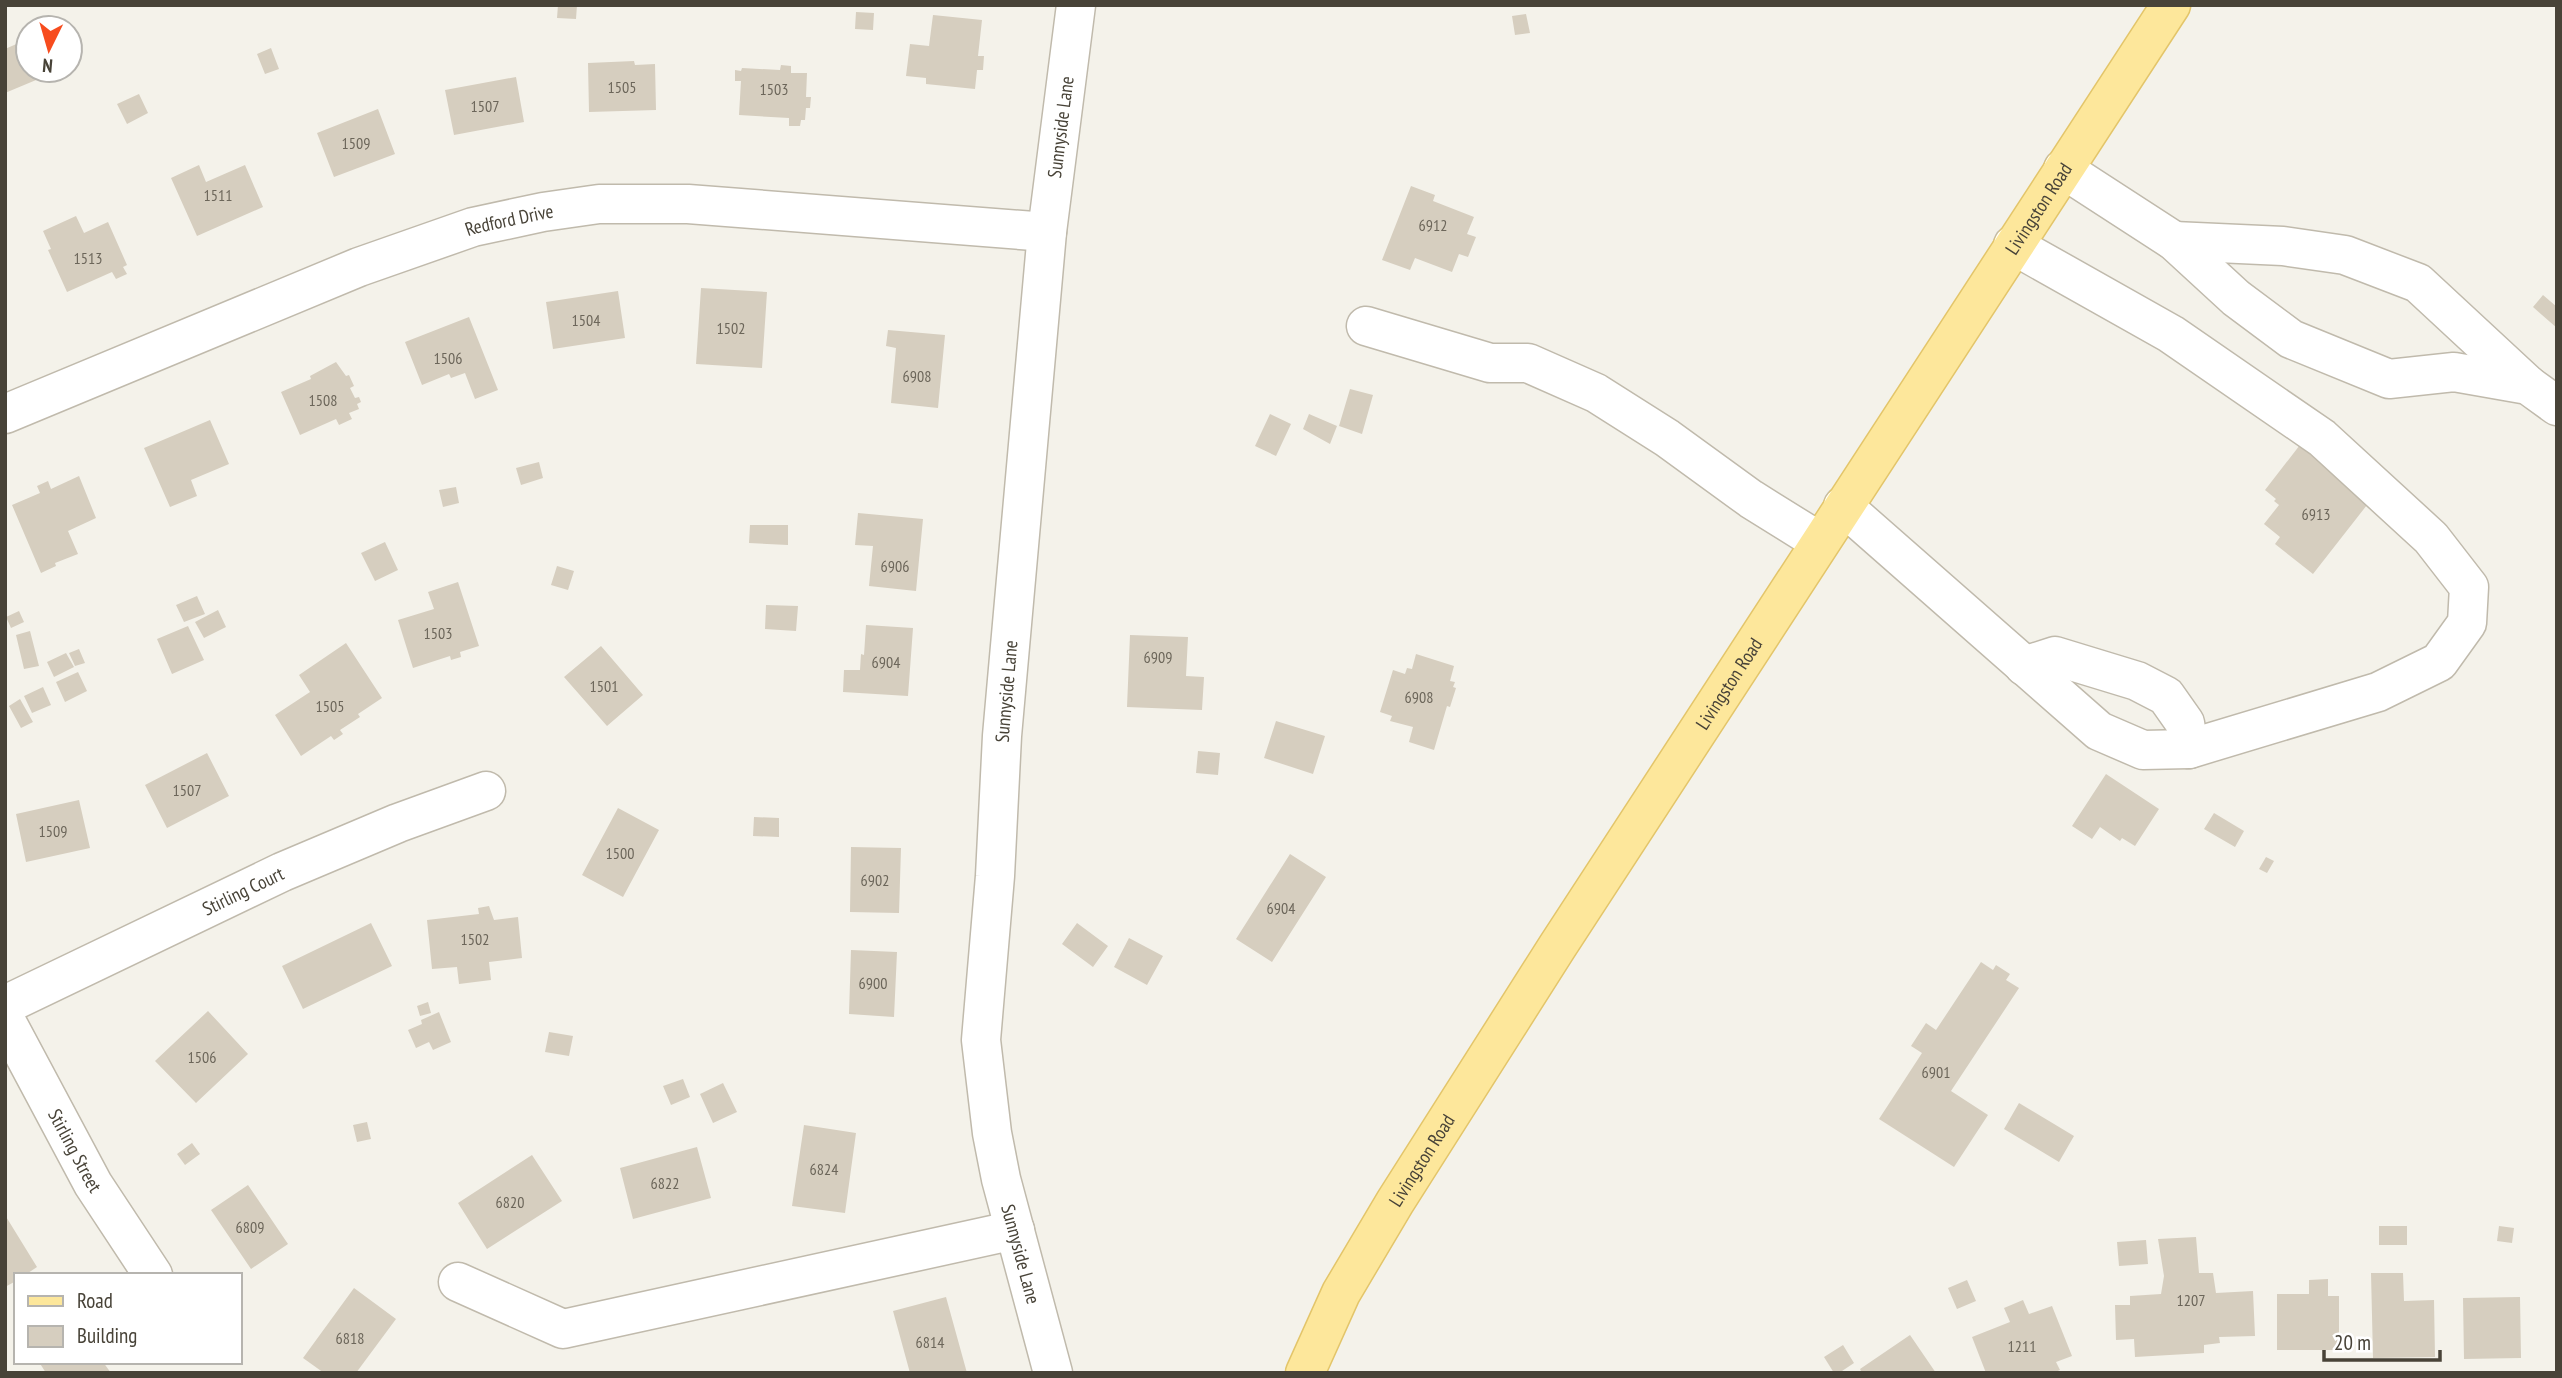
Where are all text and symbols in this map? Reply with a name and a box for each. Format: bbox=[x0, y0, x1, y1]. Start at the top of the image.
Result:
north arrow bbox=[14, 14, 84, 84]
text: N bbox=[41, 54, 54, 78]
street label: Sunnyside Lane bbox=[1042, 75, 1079, 179]
house number: 1505 bbox=[608, 77, 636, 97]
house number: 1503 bbox=[760, 79, 788, 99]
house number: 1507 bbox=[471, 96, 499, 116]
house number: 1509 bbox=[342, 133, 370, 153]
street label: Livingston Road bbox=[2000, 158, 2077, 259]
house number: 1511 bbox=[204, 185, 232, 205]
street label: Redford Drive bbox=[462, 199, 555, 241]
house number: 6912 bbox=[1419, 215, 1447, 235]
house number: 1513 bbox=[74, 248, 102, 268]
house number: 1504 bbox=[572, 310, 600, 330]
house number: 1502 bbox=[717, 318, 745, 338]
house number: 1506 bbox=[434, 348, 462, 368]
house number: 6908 bbox=[903, 366, 931, 386]
house number: 1508 bbox=[309, 390, 337, 410]
house number: 6913 bbox=[2302, 504, 2330, 524]
house number: 6906 bbox=[881, 556, 909, 576]
house number: 1503 bbox=[424, 623, 452, 643]
street label: Livingston Road bbox=[1690, 633, 1767, 734]
street label: Sunnyside Lane bbox=[990, 639, 1023, 743]
house number: 6909 bbox=[1144, 647, 1172, 667]
house number: 6904 bbox=[872, 652, 900, 672]
house number: 1501 bbox=[590, 676, 618, 696]
house number: 6908 bbox=[1405, 687, 1433, 707]
house number: 1505 bbox=[316, 696, 344, 716]
house number: 1507 bbox=[173, 780, 201, 800]
house number: 1509 bbox=[39, 821, 67, 841]
house number: 1500 bbox=[606, 843, 634, 863]
street label: Stirling Court bbox=[198, 861, 288, 920]
house number: 6902 bbox=[861, 870, 889, 890]
house number: 6904 bbox=[1267, 898, 1295, 918]
house number: 1502 bbox=[461, 929, 489, 949]
house number: 6900 bbox=[859, 973, 887, 993]
house number: 1506 bbox=[188, 1047, 216, 1067]
house number: 6901 bbox=[1922, 1062, 1950, 1082]
street label: Stirling Street bbox=[43, 1105, 108, 1198]
street label: Livingston Road bbox=[1383, 1110, 1460, 1211]
house number: 6824 bbox=[810, 1159, 838, 1179]
house number: 6822 bbox=[651, 1173, 679, 1193]
house number: 6820 bbox=[496, 1192, 524, 1212]
street label: Sunnyside Lane bbox=[996, 1202, 1046, 1307]
house number: 6809 bbox=[236, 1217, 264, 1237]
legend bbox=[14, 1273, 242, 1364]
text: Road bbox=[77, 1287, 113, 1314]
house number: 1207 bbox=[2177, 1290, 2205, 1310]
scale bar bbox=[2324, 1318, 2440, 1362]
text: Building bbox=[77, 1322, 137, 1349]
house number: 6818 bbox=[336, 1328, 364, 1348]
text: 20 m bbox=[2334, 1329, 2371, 1356]
house number: 6814 bbox=[916, 1332, 944, 1352]
house number: 1211 bbox=[2008, 1336, 2036, 1356]

